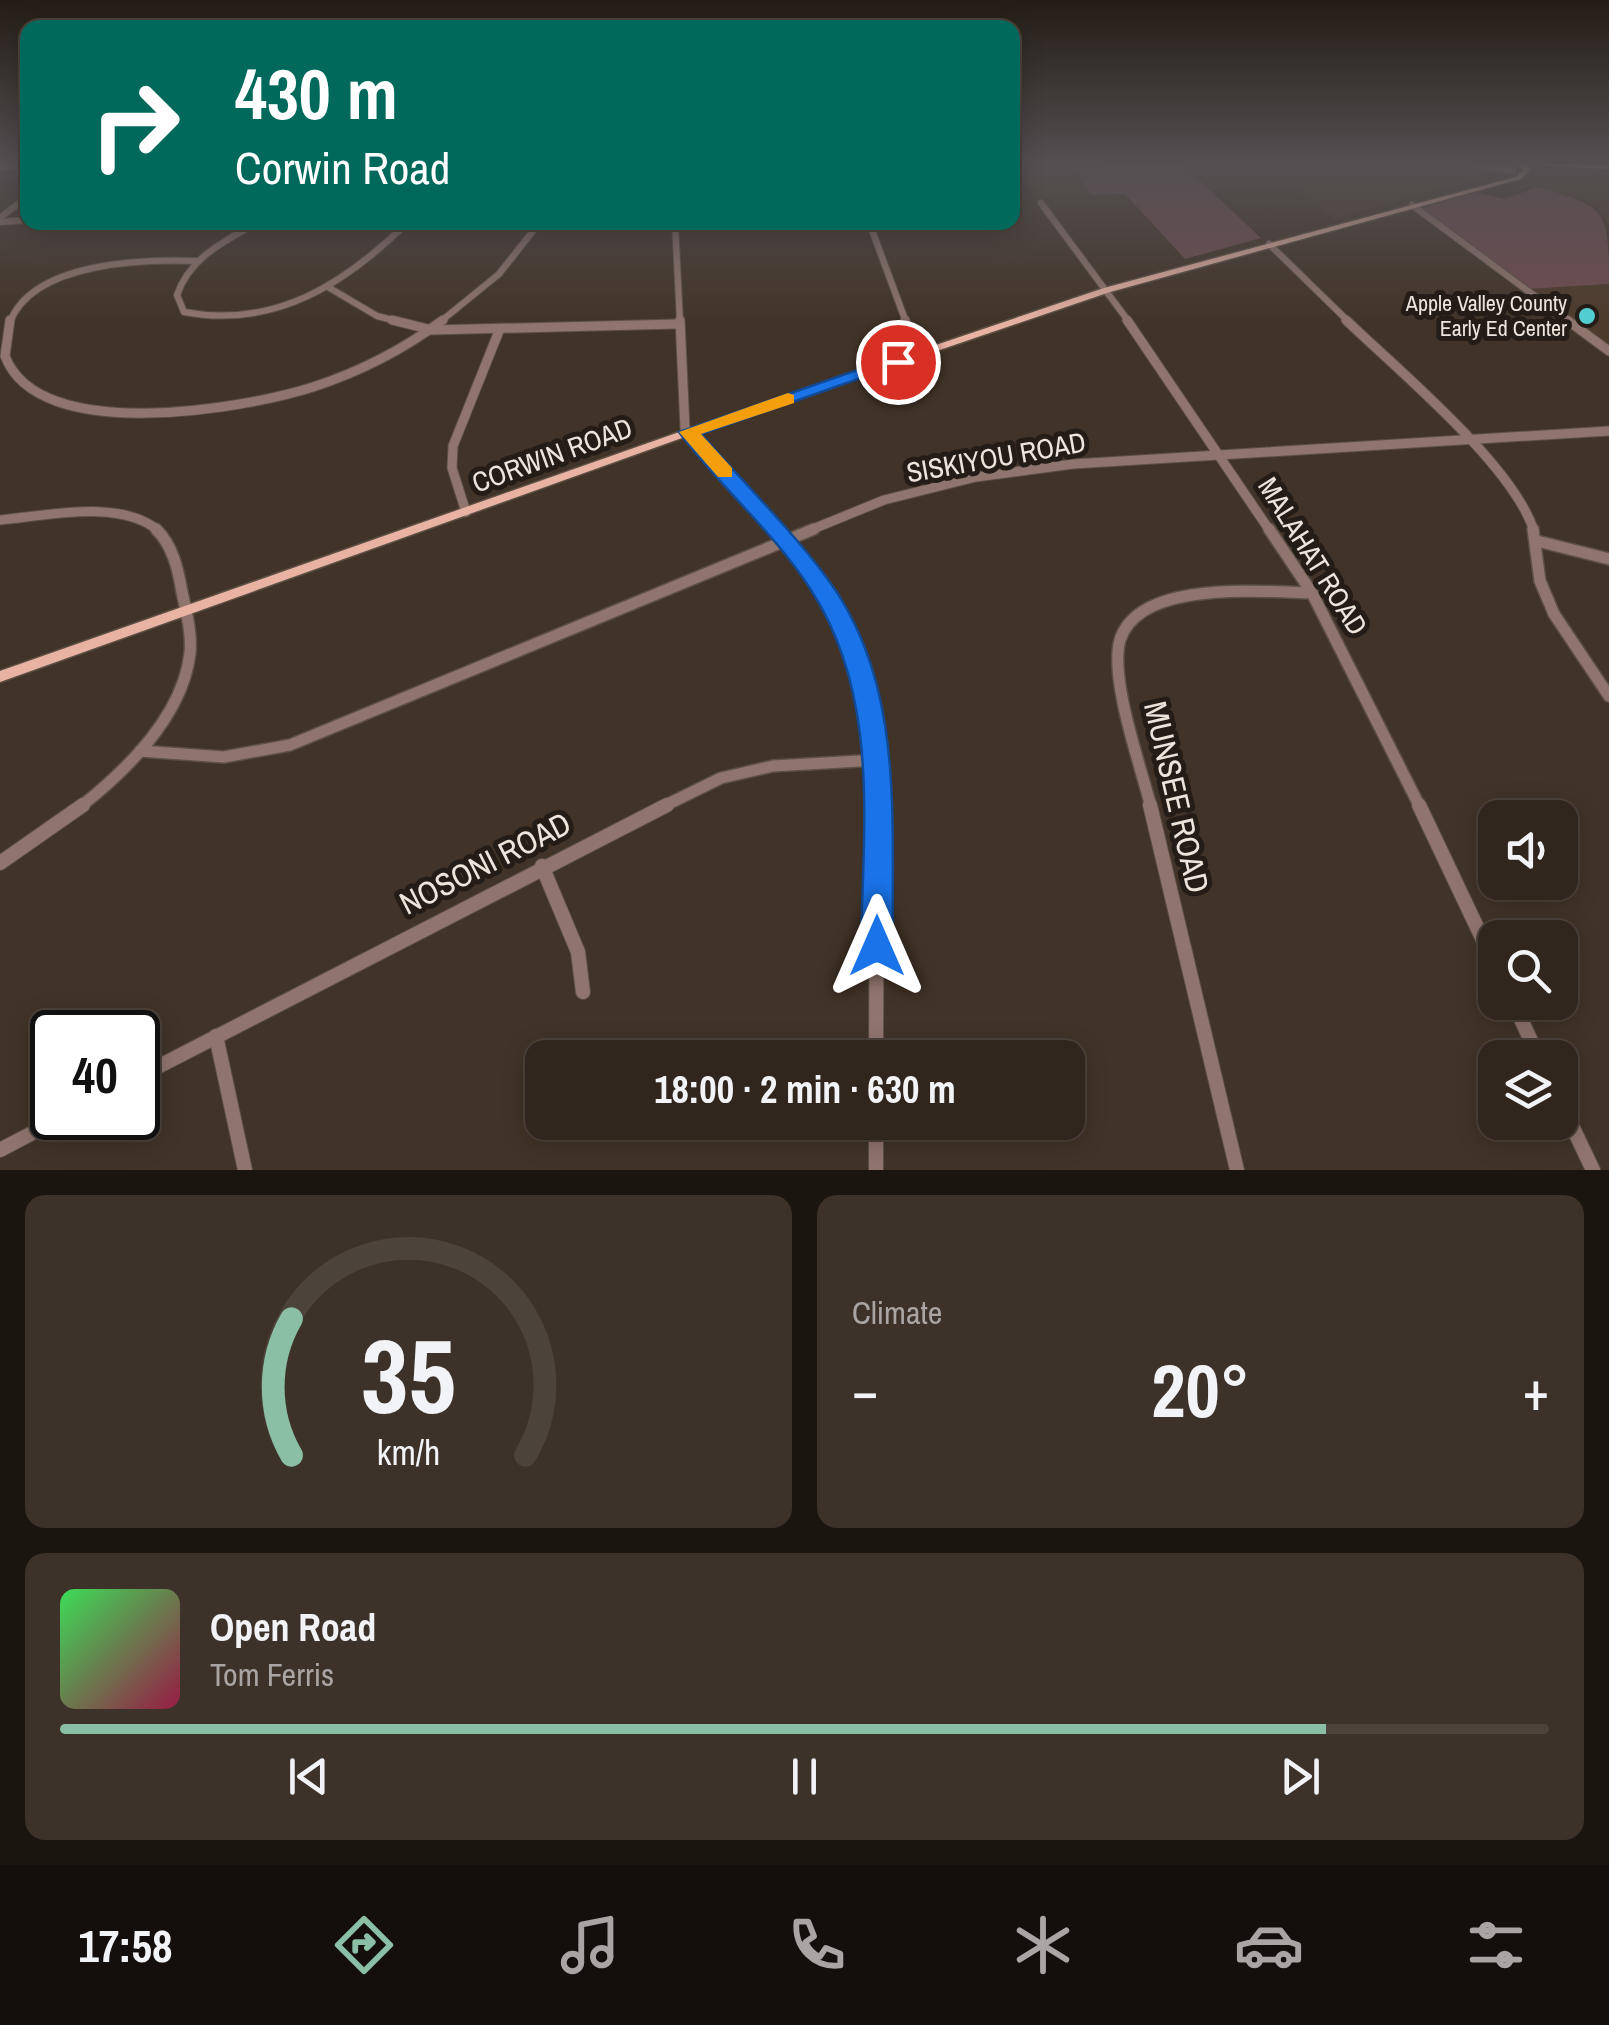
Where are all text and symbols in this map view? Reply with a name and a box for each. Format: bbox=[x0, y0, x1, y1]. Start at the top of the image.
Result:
text: 430 m bbox=[235, 47, 398, 141]
icon: right bbox=[70, 60, 200, 190]
text: Corwin Road bbox=[235, 137, 450, 198]
place label: Apple Valley County Early Ed Center bbox=[1405, 288, 1567, 343]
marker: Apple Valley County Early Ed Center bbox=[1576, 305, 1598, 327]
pin bbox=[856, 320, 941, 405]
icon: arrive bbox=[871, 335, 926, 390]
street label: CORWIN ROAD bbox=[467, 408, 637, 502]
street label: SISKIYOU ROAD bbox=[903, 423, 1089, 491]
street label: MALAHAT ROAD bbox=[1249, 470, 1377, 642]
street label: MUNSEE ROAD bbox=[1134, 697, 1220, 897]
map controls bbox=[1478, 800, 1578, 1140]
button: sound bbox=[1478, 800, 1578, 900]
street label: NOSONI ROAD bbox=[392, 801, 578, 925]
position arrow bbox=[825, 894, 929, 998]
button: search bbox=[1478, 920, 1578, 1020]
speed limit sign: 40 bbox=[30, 1010, 160, 1140]
button: layers bbox=[1478, 1040, 1578, 1140]
text: 18:00 · 2 min · 630 m bbox=[654, 1064, 956, 1115]
text: Climate bbox=[852, 1291, 942, 1334]
text: 35 bbox=[361, 1305, 456, 1445]
text: 20° bbox=[1151, 1339, 1250, 1440]
text: − bbox=[852, 1353, 878, 1427]
text: + bbox=[1523, 1353, 1549, 1427]
text: km/h bbox=[377, 1428, 440, 1476]
text: Open Road bbox=[210, 1602, 376, 1653]
text: Tom Ferris bbox=[210, 1653, 334, 1696]
icon: previous bbox=[281, 1749, 336, 1804]
icon: pause bbox=[777, 1749, 832, 1804]
icon: next bbox=[1273, 1749, 1328, 1804]
icon: directions bbox=[329, 1910, 399, 1980]
icon: music bbox=[555, 1910, 625, 1980]
icon: phone bbox=[782, 1910, 852, 1980]
icon: climate bbox=[1008, 1910, 1078, 1980]
icon: car bbox=[1234, 1910, 1304, 1980]
icon: filters bbox=[1461, 1910, 1531, 1980]
text: 17:58 bbox=[78, 1915, 173, 1976]

